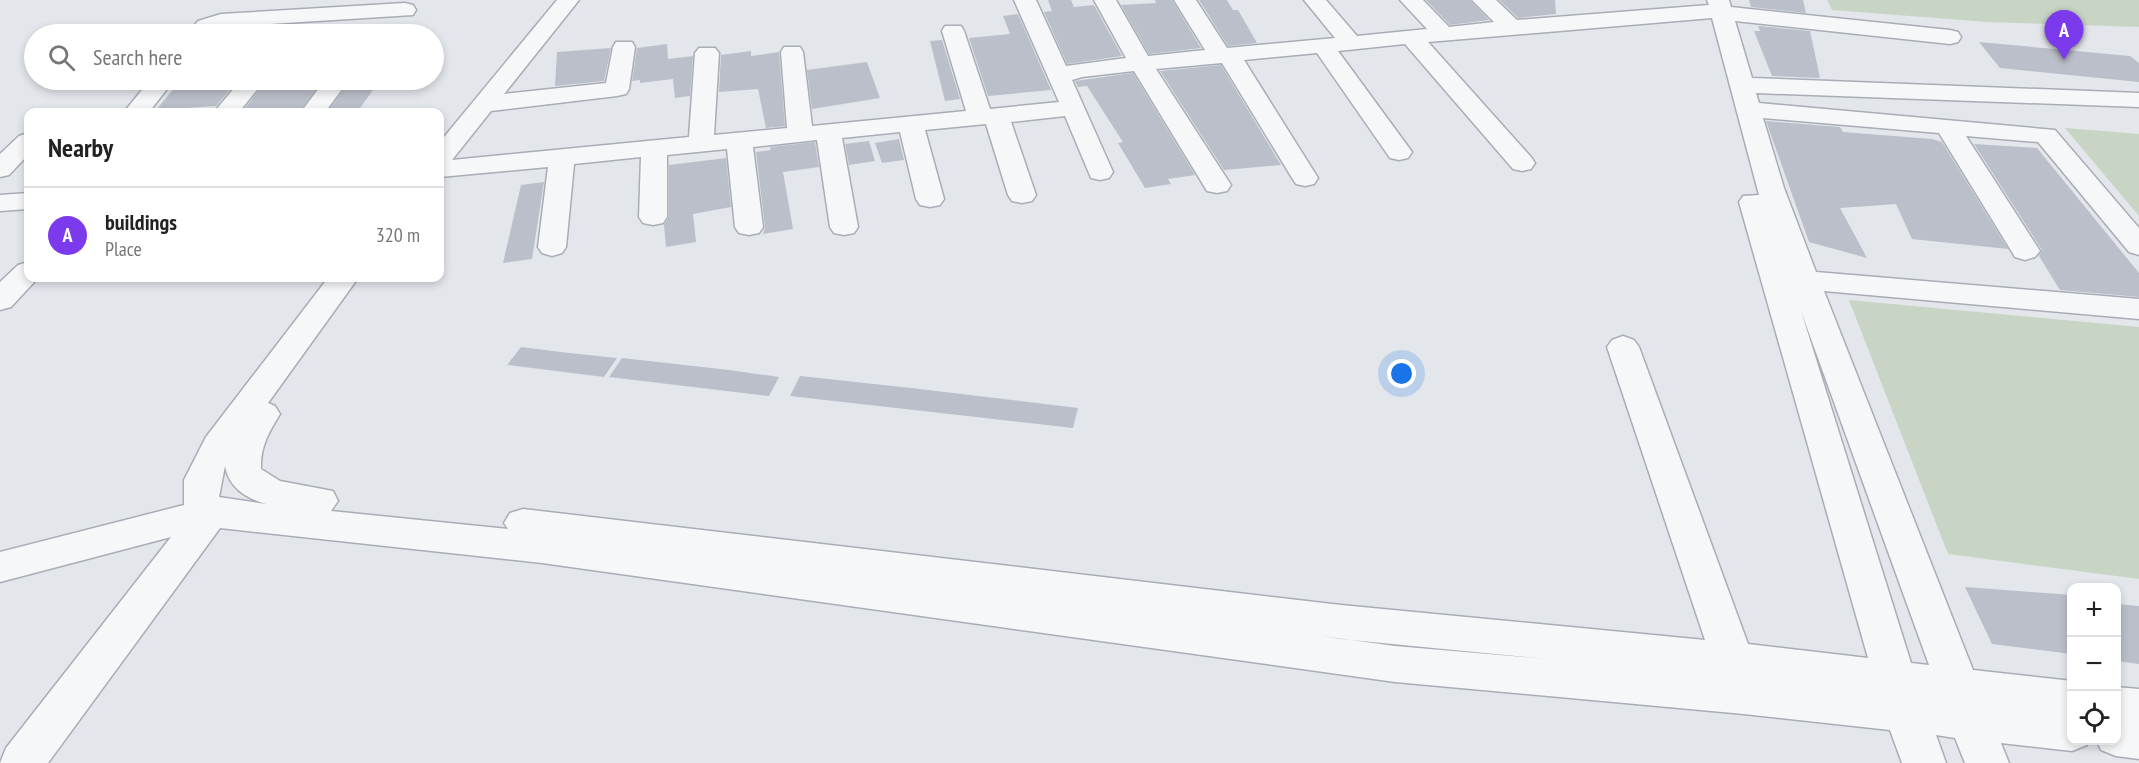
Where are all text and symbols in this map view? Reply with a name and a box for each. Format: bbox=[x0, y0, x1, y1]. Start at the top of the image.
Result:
pin: A bbox=[2044, 10, 2084, 60]
search box bbox=[24, 24, 444, 90]
icon: search bbox=[45, 41, 78, 74]
text: Search here bbox=[93, 43, 182, 71]
text: Nearby bbox=[48, 131, 113, 164]
text: buildings bbox=[105, 208, 177, 236]
text: A bbox=[62, 222, 73, 248]
text: 320 m bbox=[376, 222, 420, 248]
text: Place bbox=[105, 236, 142, 262]
your location bbox=[1387, 359, 1416, 388]
map controls bbox=[2067, 583, 2121, 745]
button: + bbox=[2067, 583, 2121, 637]
button: − bbox=[2067, 637, 2121, 691]
button: locate bbox=[2067, 691, 2121, 745]

